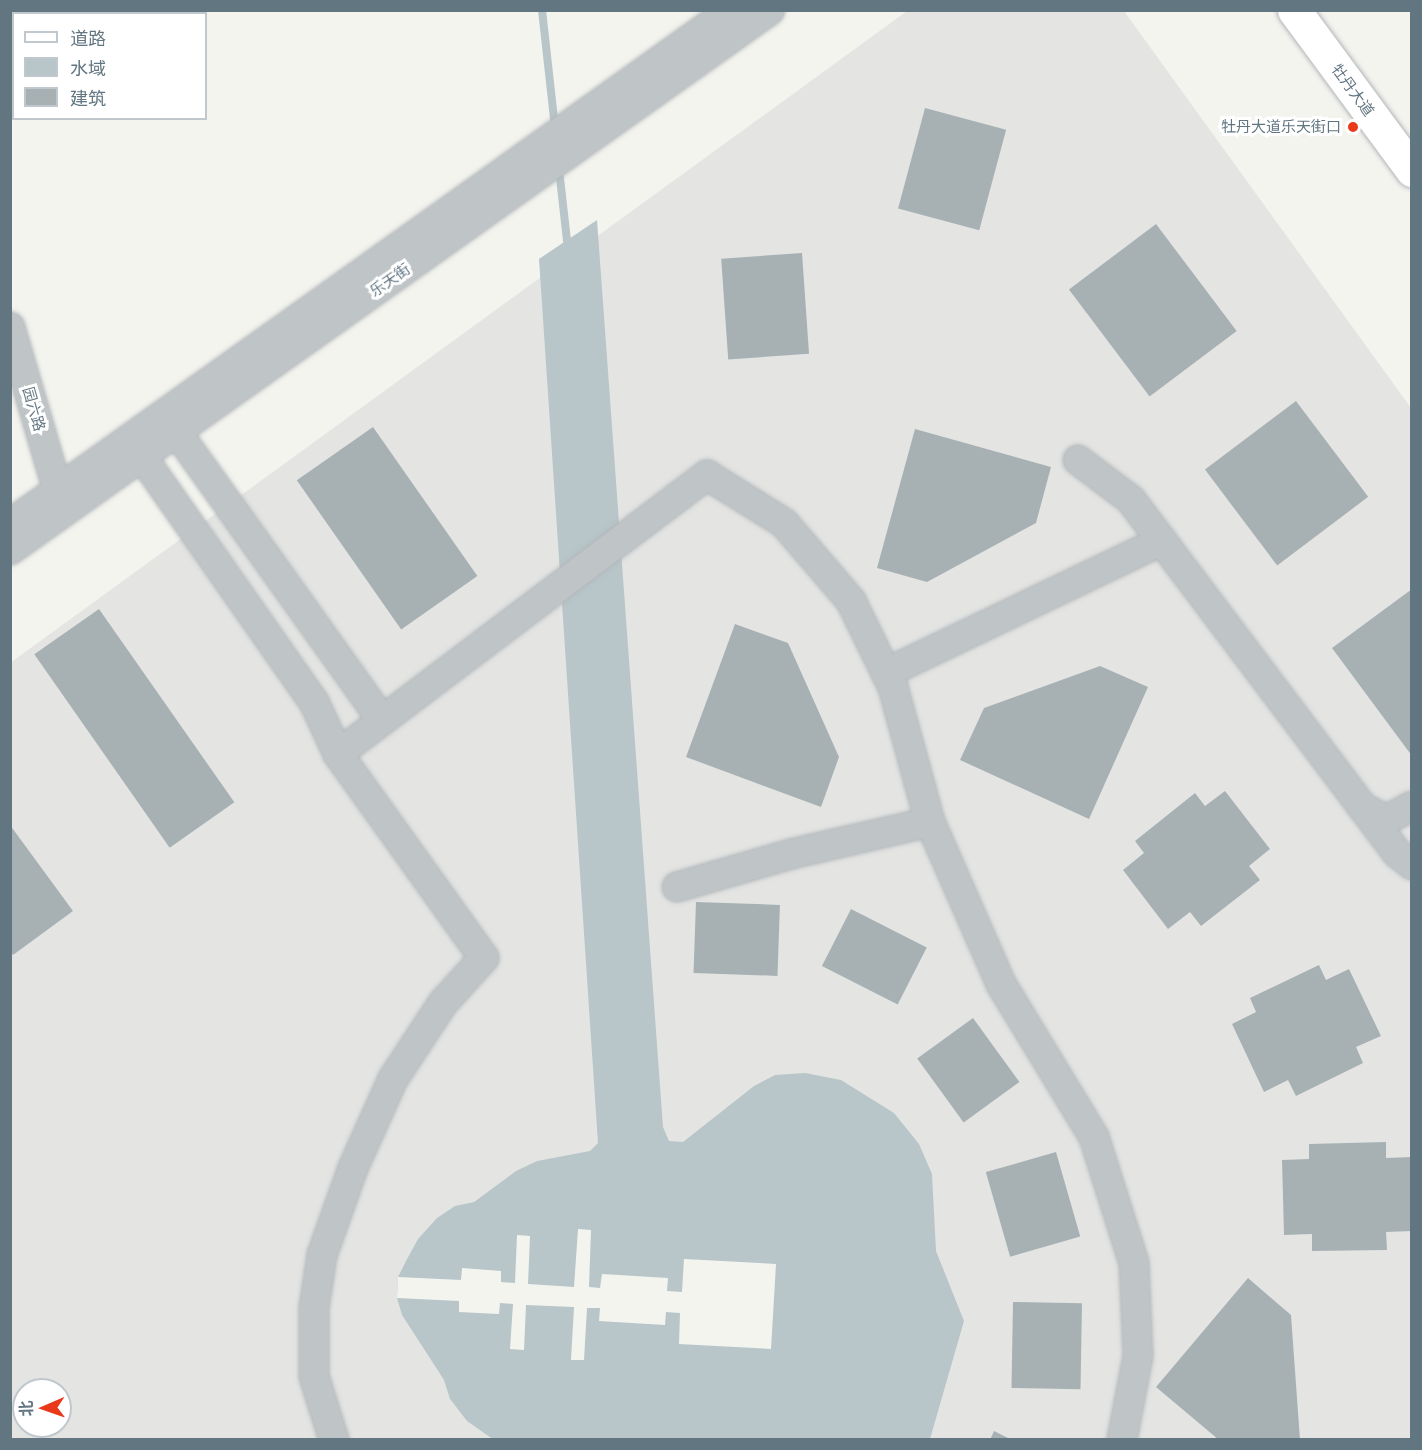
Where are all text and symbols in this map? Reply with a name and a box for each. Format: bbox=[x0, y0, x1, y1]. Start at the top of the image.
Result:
legend bbox=[12, 12, 207, 120]
text: 道路 bbox=[70, 28, 106, 49]
text: 水域 bbox=[70, 58, 106, 79]
street label: 牡丹大道 bbox=[1328, 60, 1378, 120]
text: 建筑 bbox=[70, 88, 106, 109]
place label: 牡丹大道乐天街口 bbox=[1221, 118, 1341, 136]
marker: 牡丹大道乐天街口 bbox=[1346, 120, 1360, 134]
street label: 乐天街 bbox=[366, 260, 414, 300]
street label: 园六路 bbox=[19, 385, 49, 433]
north arrow bbox=[12, 1378, 72, 1438]
text: 北 bbox=[17, 1400, 35, 1417]

